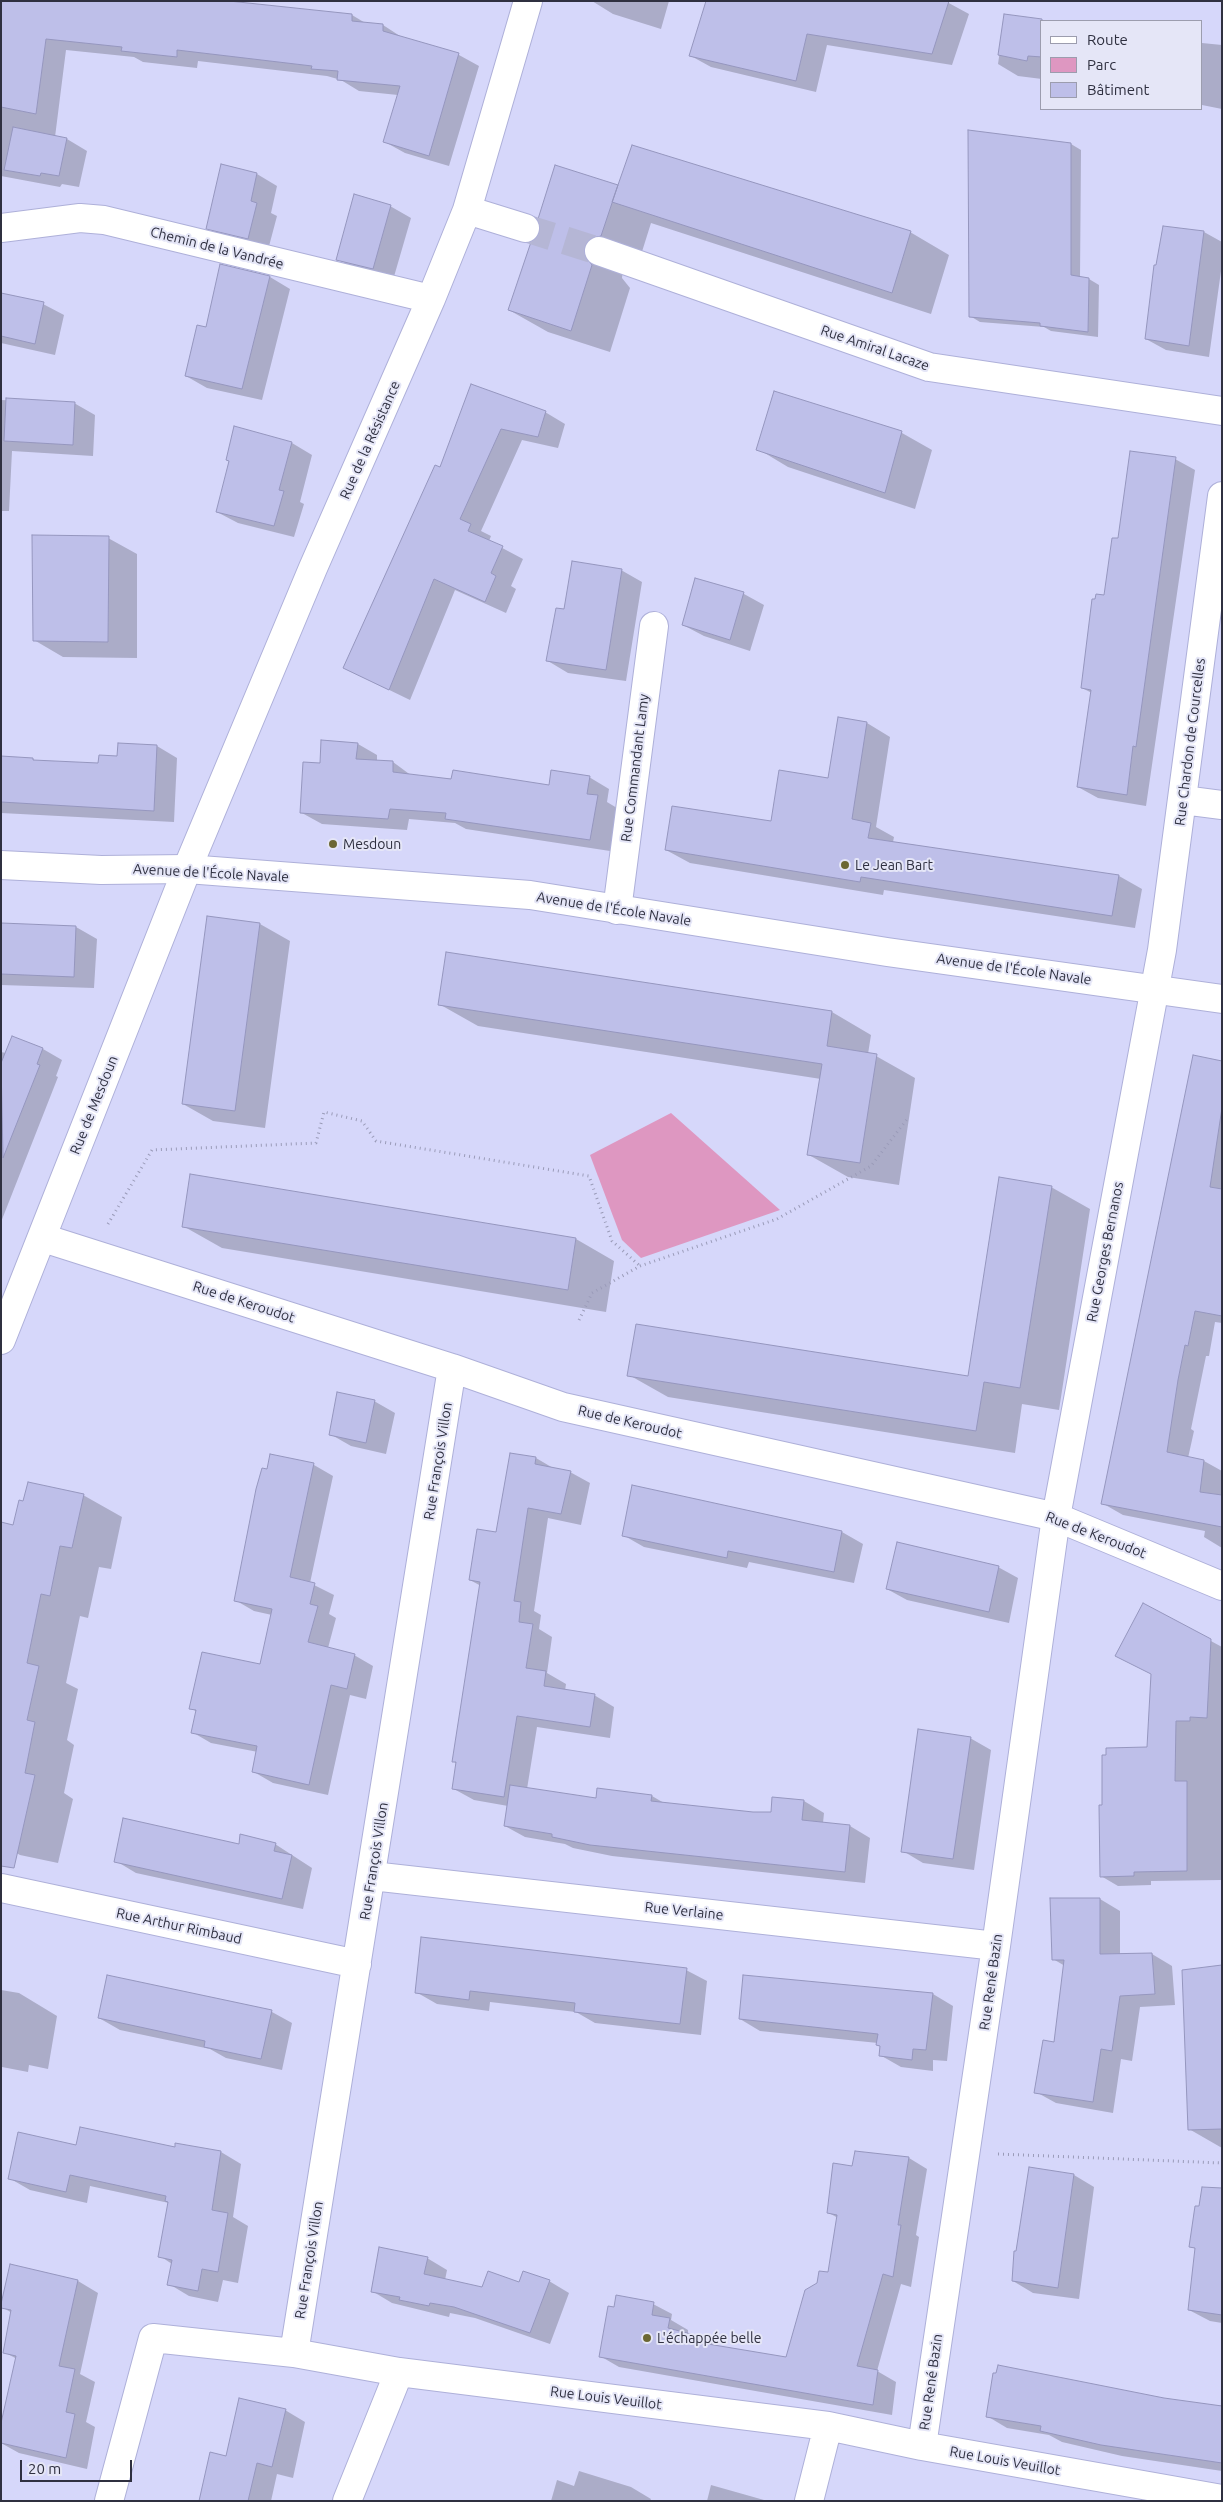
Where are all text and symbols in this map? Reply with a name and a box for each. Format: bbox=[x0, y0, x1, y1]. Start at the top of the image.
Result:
legend bbox=[1040, 20, 1203, 110]
text: Route bbox=[1087, 31, 1128, 48]
text: Parc bbox=[1087, 56, 1116, 73]
text: Bâtiment bbox=[1087, 81, 1149, 98]
street label: Chemin de la Vandrée bbox=[149, 223, 285, 273]
street label: Rue Amiral Lacaze bbox=[819, 322, 931, 374]
street label: Rue de la Résistance bbox=[336, 378, 404, 502]
street label: Rue Chardon de Courcelles bbox=[1171, 657, 1209, 827]
street label: Rue Commandant Lamy bbox=[618, 693, 652, 843]
place label: Mesdoun bbox=[343, 836, 401, 852]
marker: Mesdoun bbox=[327, 838, 339, 850]
place label: Le Jean Bart bbox=[855, 857, 933, 873]
marker: Le Jean Bart bbox=[839, 859, 851, 871]
street label: Avenue de l'École Navale bbox=[133, 861, 289, 885]
street label: Avenue de l'École Navale bbox=[536, 888, 692, 930]
street label: Avenue de l'École Navale bbox=[935, 950, 1093, 988]
street label: Rue de Mesdoun bbox=[67, 1053, 121, 1157]
street label: Rue Georges Bernanos bbox=[1083, 1180, 1127, 1324]
street label: Rue de Keroudot bbox=[191, 1278, 297, 1326]
street label: Rue François Villon bbox=[420, 1401, 456, 1521]
street label: Rue de Keroudot bbox=[576, 1402, 684, 1442]
street label: Rue de Keroudot bbox=[1043, 1508, 1149, 1562]
street label: Rue François Villon bbox=[356, 1801, 392, 1921]
street label: Rue Verlaine bbox=[644, 1899, 724, 1923]
street label: Rue Arthur Rimbaud bbox=[115, 1904, 243, 1948]
street label: Rue René Bazin bbox=[976, 1933, 1006, 2031]
street label: Rue François Villon bbox=[291, 2200, 327, 2320]
place label: L'échappée belle bbox=[657, 2330, 761, 2346]
marker: L'échappée belle bbox=[641, 2332, 653, 2344]
street label: Rue René Bazin bbox=[916, 2333, 946, 2431]
street label: Rue Louis Veuillot bbox=[549, 2383, 663, 2413]
street label: Rue Louis Veuillot bbox=[948, 2443, 1062, 2479]
scale bar bbox=[22, 2450, 135, 2482]
text: 20 m bbox=[28, 2460, 61, 2477]

